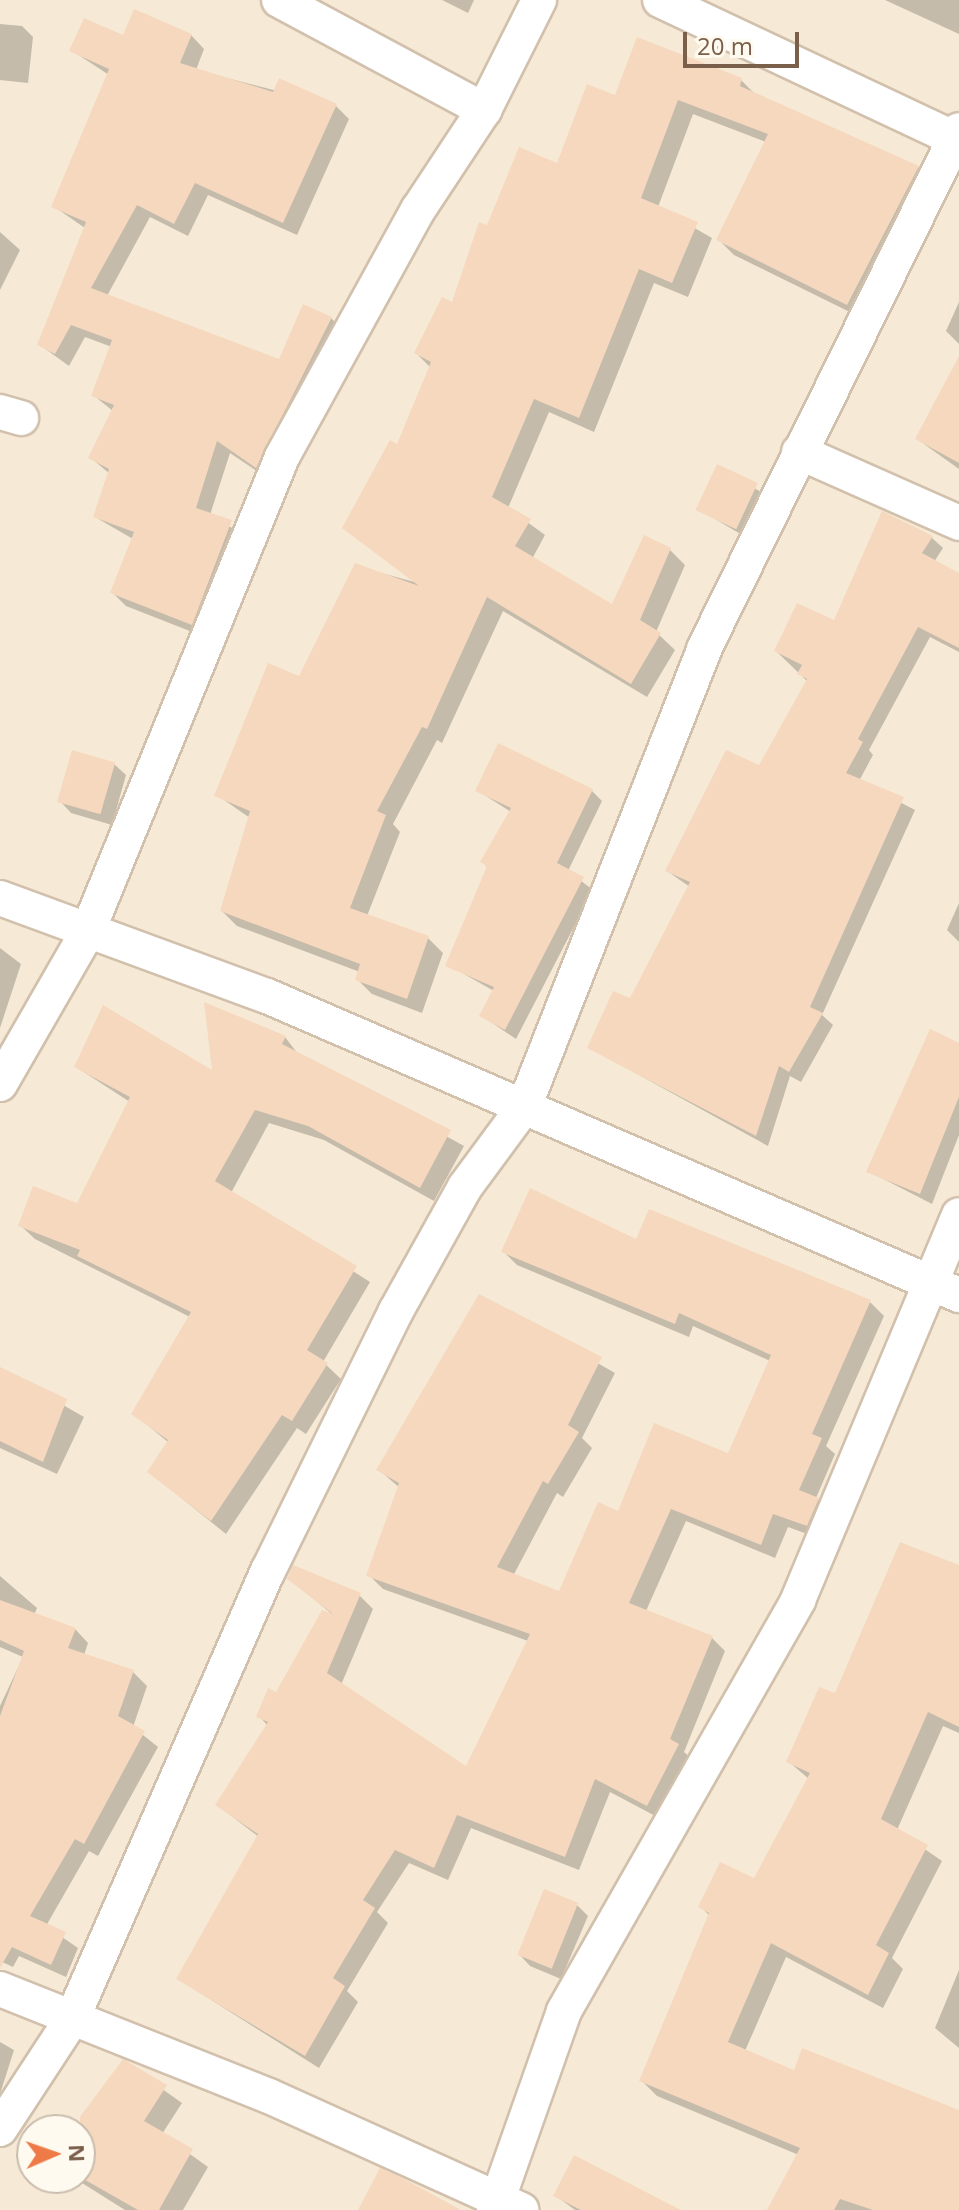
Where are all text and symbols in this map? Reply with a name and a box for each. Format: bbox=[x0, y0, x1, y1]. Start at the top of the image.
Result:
scale bar bbox=[687, 16, 803, 66]
text: 20 m bbox=[697, 29, 753, 62]
north arrow bbox=[16, 2114, 96, 2194]
text: N bbox=[63, 2144, 93, 2163]

